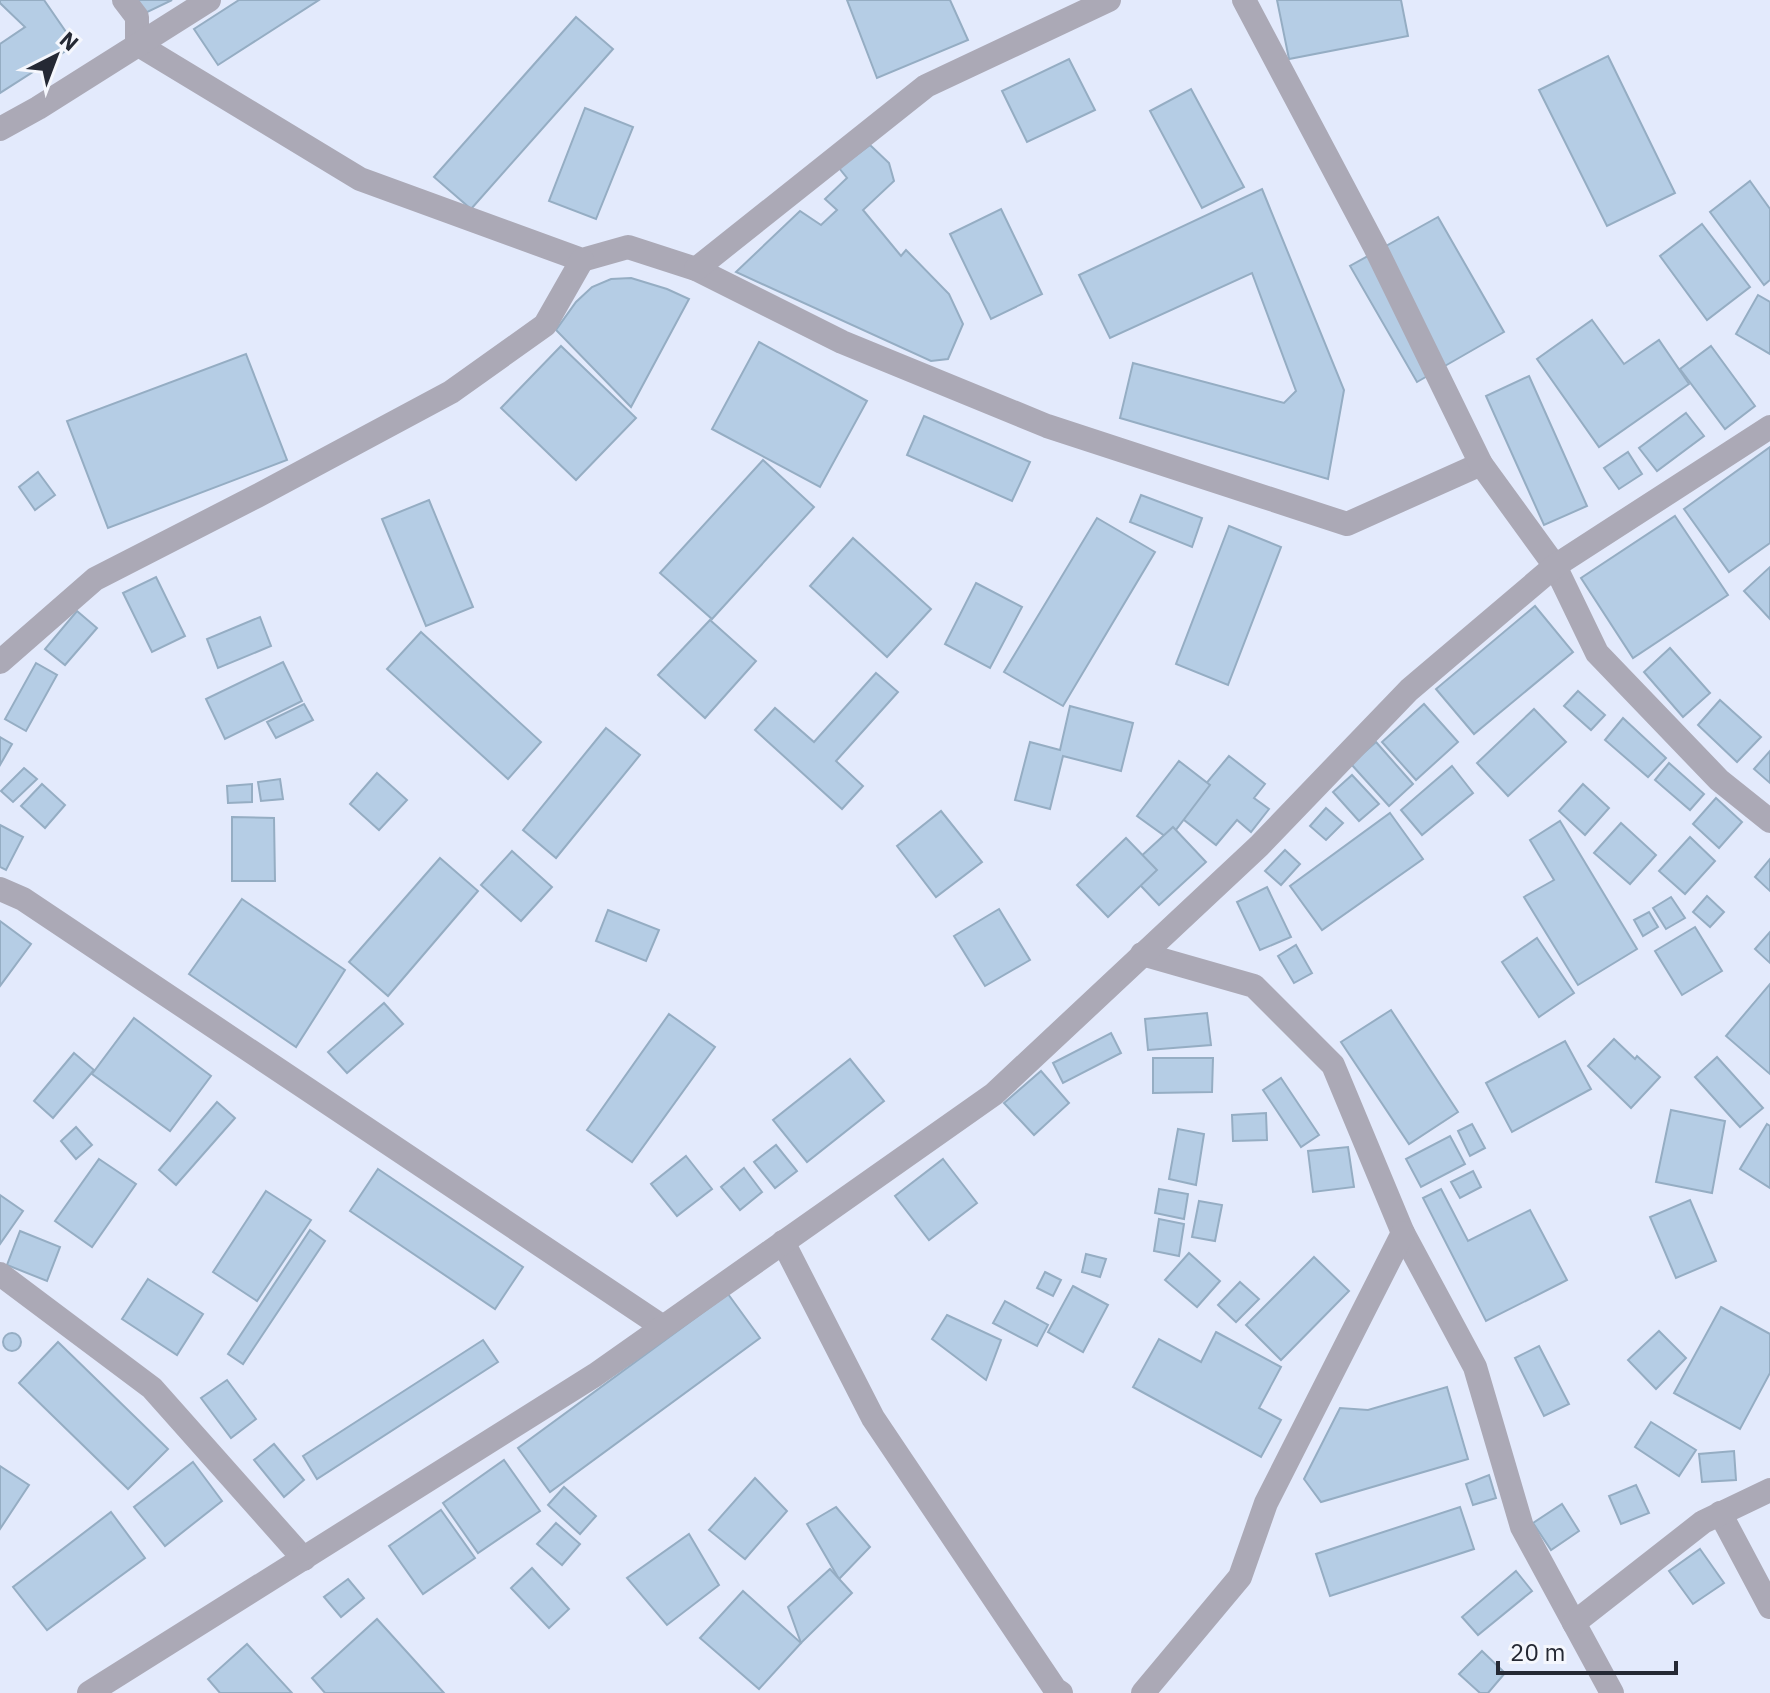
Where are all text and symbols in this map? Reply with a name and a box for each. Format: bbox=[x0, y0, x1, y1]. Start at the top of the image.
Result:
north arrow bbox=[16, 16, 96, 96]
text: N bbox=[54, 25, 85, 57]
scale bar bbox=[1498, 1625, 1676, 1675]
text: 20 m bbox=[1510, 1636, 1565, 1668]

